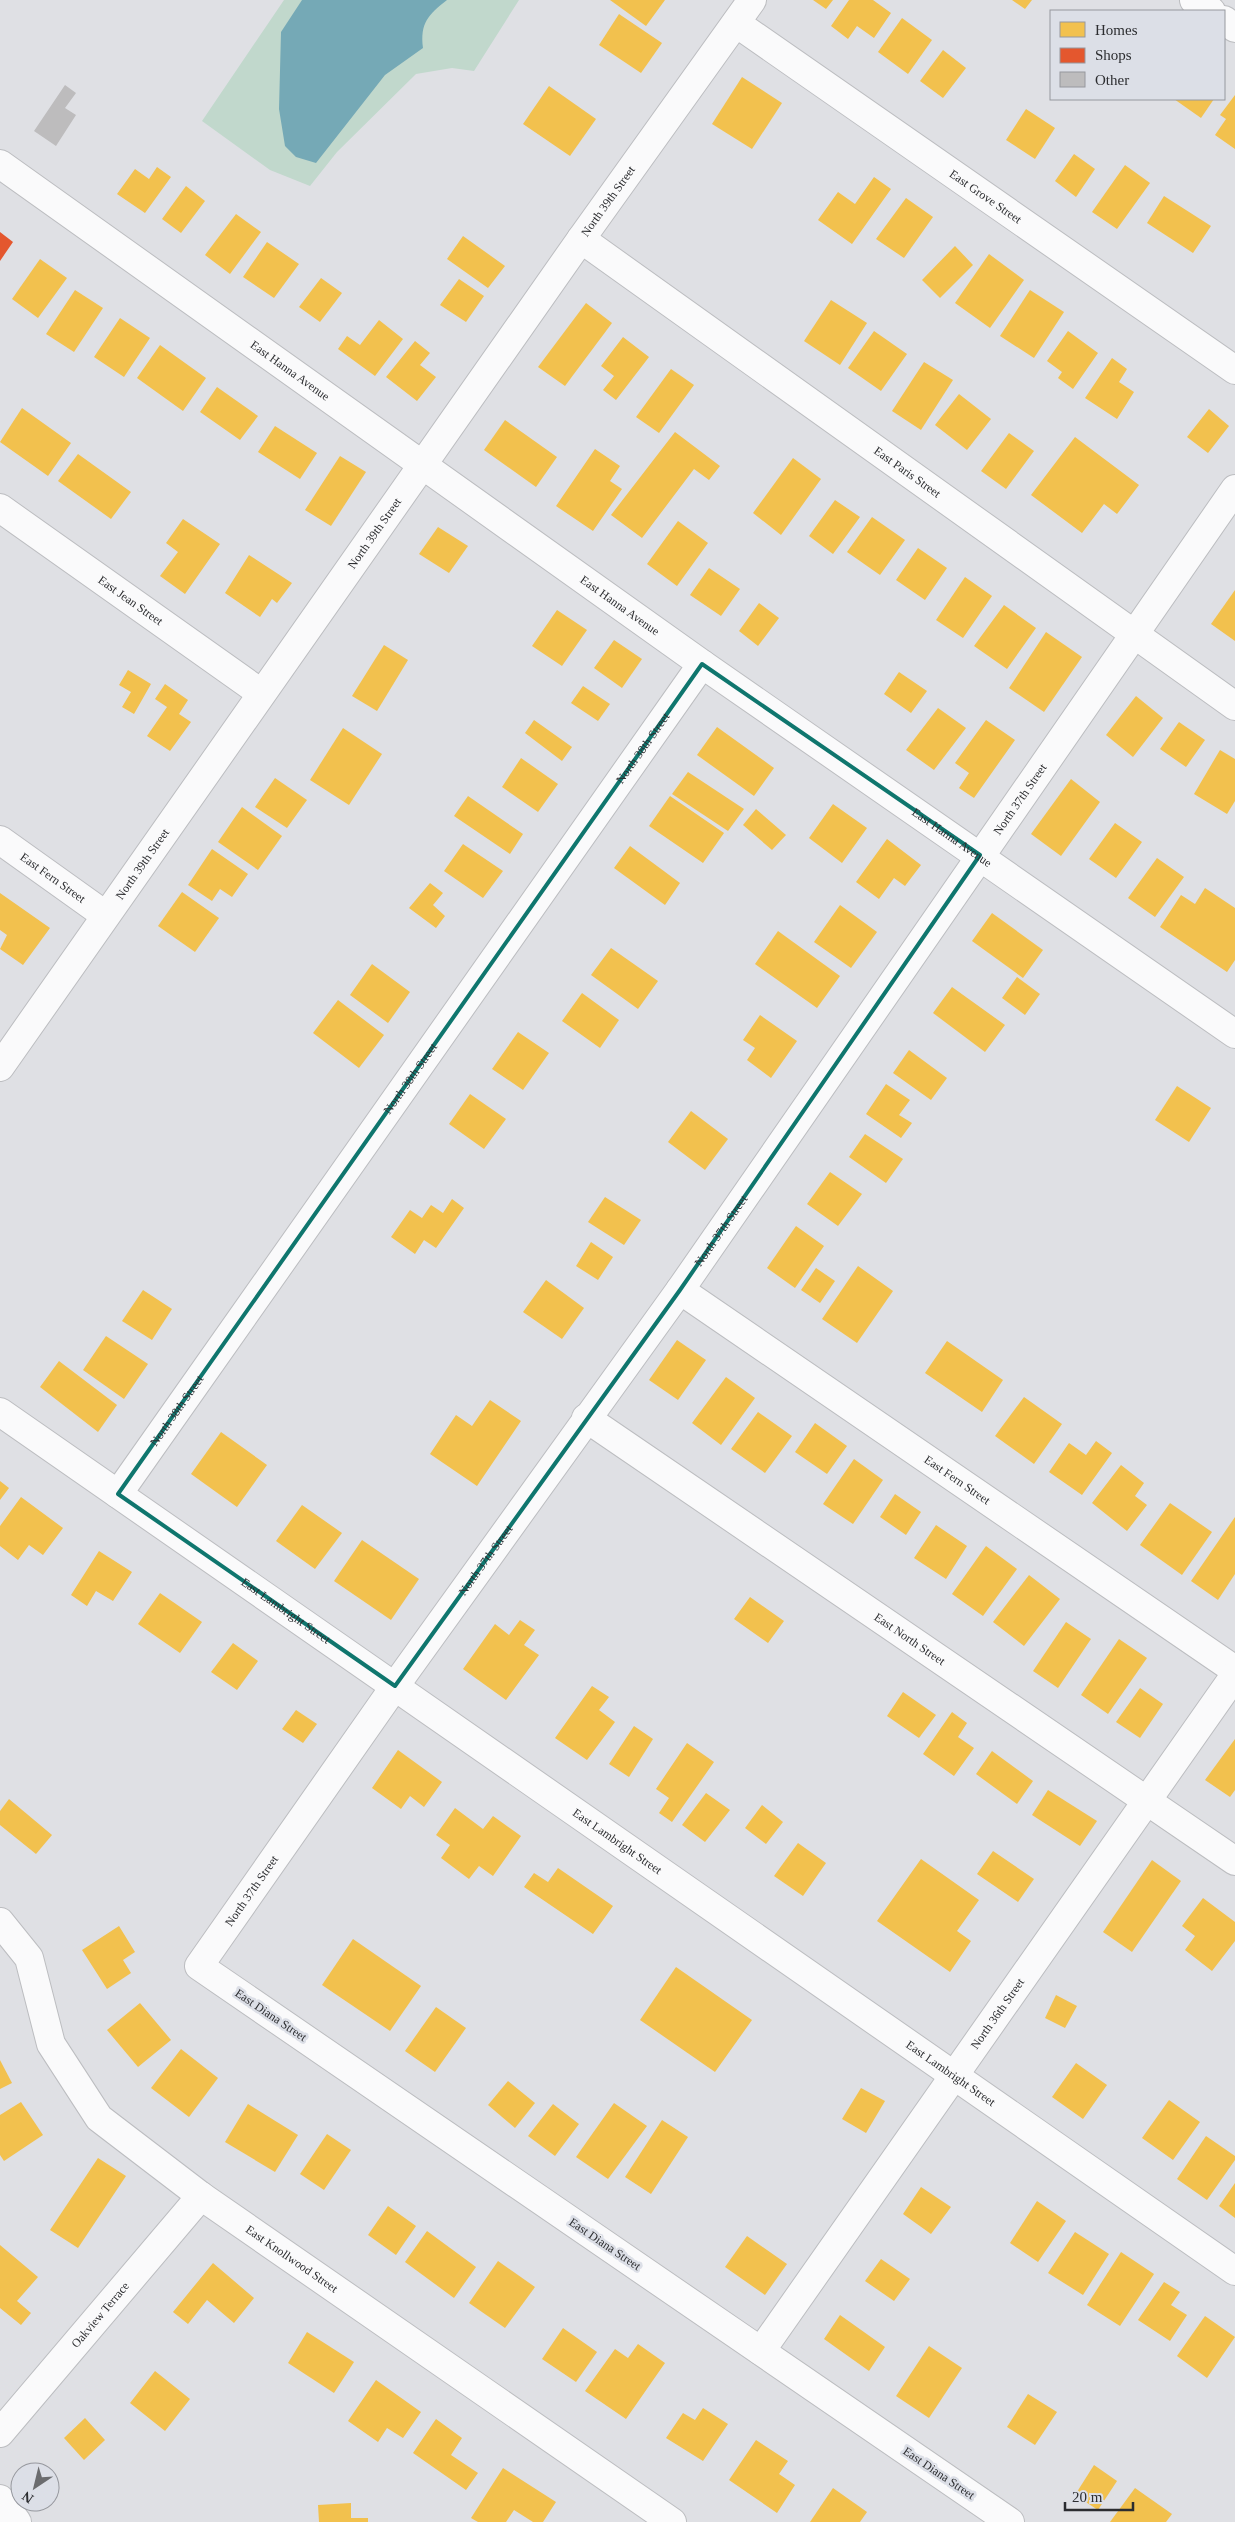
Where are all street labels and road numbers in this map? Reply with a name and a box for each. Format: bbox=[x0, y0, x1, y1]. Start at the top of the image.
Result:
street label: North 39th Street bbox=[578, 163, 638, 239]
street label: East Grove Street bbox=[947, 167, 1025, 227]
street label: East Hanna Avenue bbox=[248, 338, 332, 403]
street label: East Paris Street bbox=[871, 443, 944, 501]
street label: North 39th Street bbox=[345, 495, 405, 571]
street label: East Jean Street bbox=[95, 573, 166, 629]
street label: East Hanna Avenue bbox=[578, 573, 662, 638]
street label: North 38th Street bbox=[613, 709, 673, 786]
street label: North 37th Street bbox=[991, 760, 1050, 838]
street label: East Hanna Avenue bbox=[909, 805, 994, 870]
street label: North 39th Street bbox=[113, 825, 173, 902]
street label: East Fern Street bbox=[18, 850, 89, 906]
street label: North 38th Street bbox=[381, 1040, 440, 1117]
street label: North 37th Street bbox=[692, 1192, 751, 1269]
street label: North 38th Street bbox=[147, 1372, 207, 1449]
street label: East Fern Street bbox=[922, 1452, 993, 1508]
street label: North 37th Street bbox=[455, 1522, 516, 1598]
street label: East Lambright Street bbox=[238, 1575, 333, 1647]
street label: East North Street bbox=[872, 1610, 948, 1668]
street label: East Lambright Street bbox=[570, 1806, 665, 1878]
street label: North 37th Street bbox=[222, 1852, 282, 1929]
street label: North 36th Street bbox=[968, 1975, 1028, 2052]
street label: East Diana Street bbox=[233, 1986, 310, 2044]
street label: East Lambright Street bbox=[903, 2037, 998, 2109]
street label: East Diana Street bbox=[567, 2215, 644, 2273]
street label: East Knollwood Street bbox=[243, 2222, 341, 2296]
street label: Oakview Terrace bbox=[68, 2279, 132, 2351]
street label: East Diana Street bbox=[901, 2444, 978, 2502]

